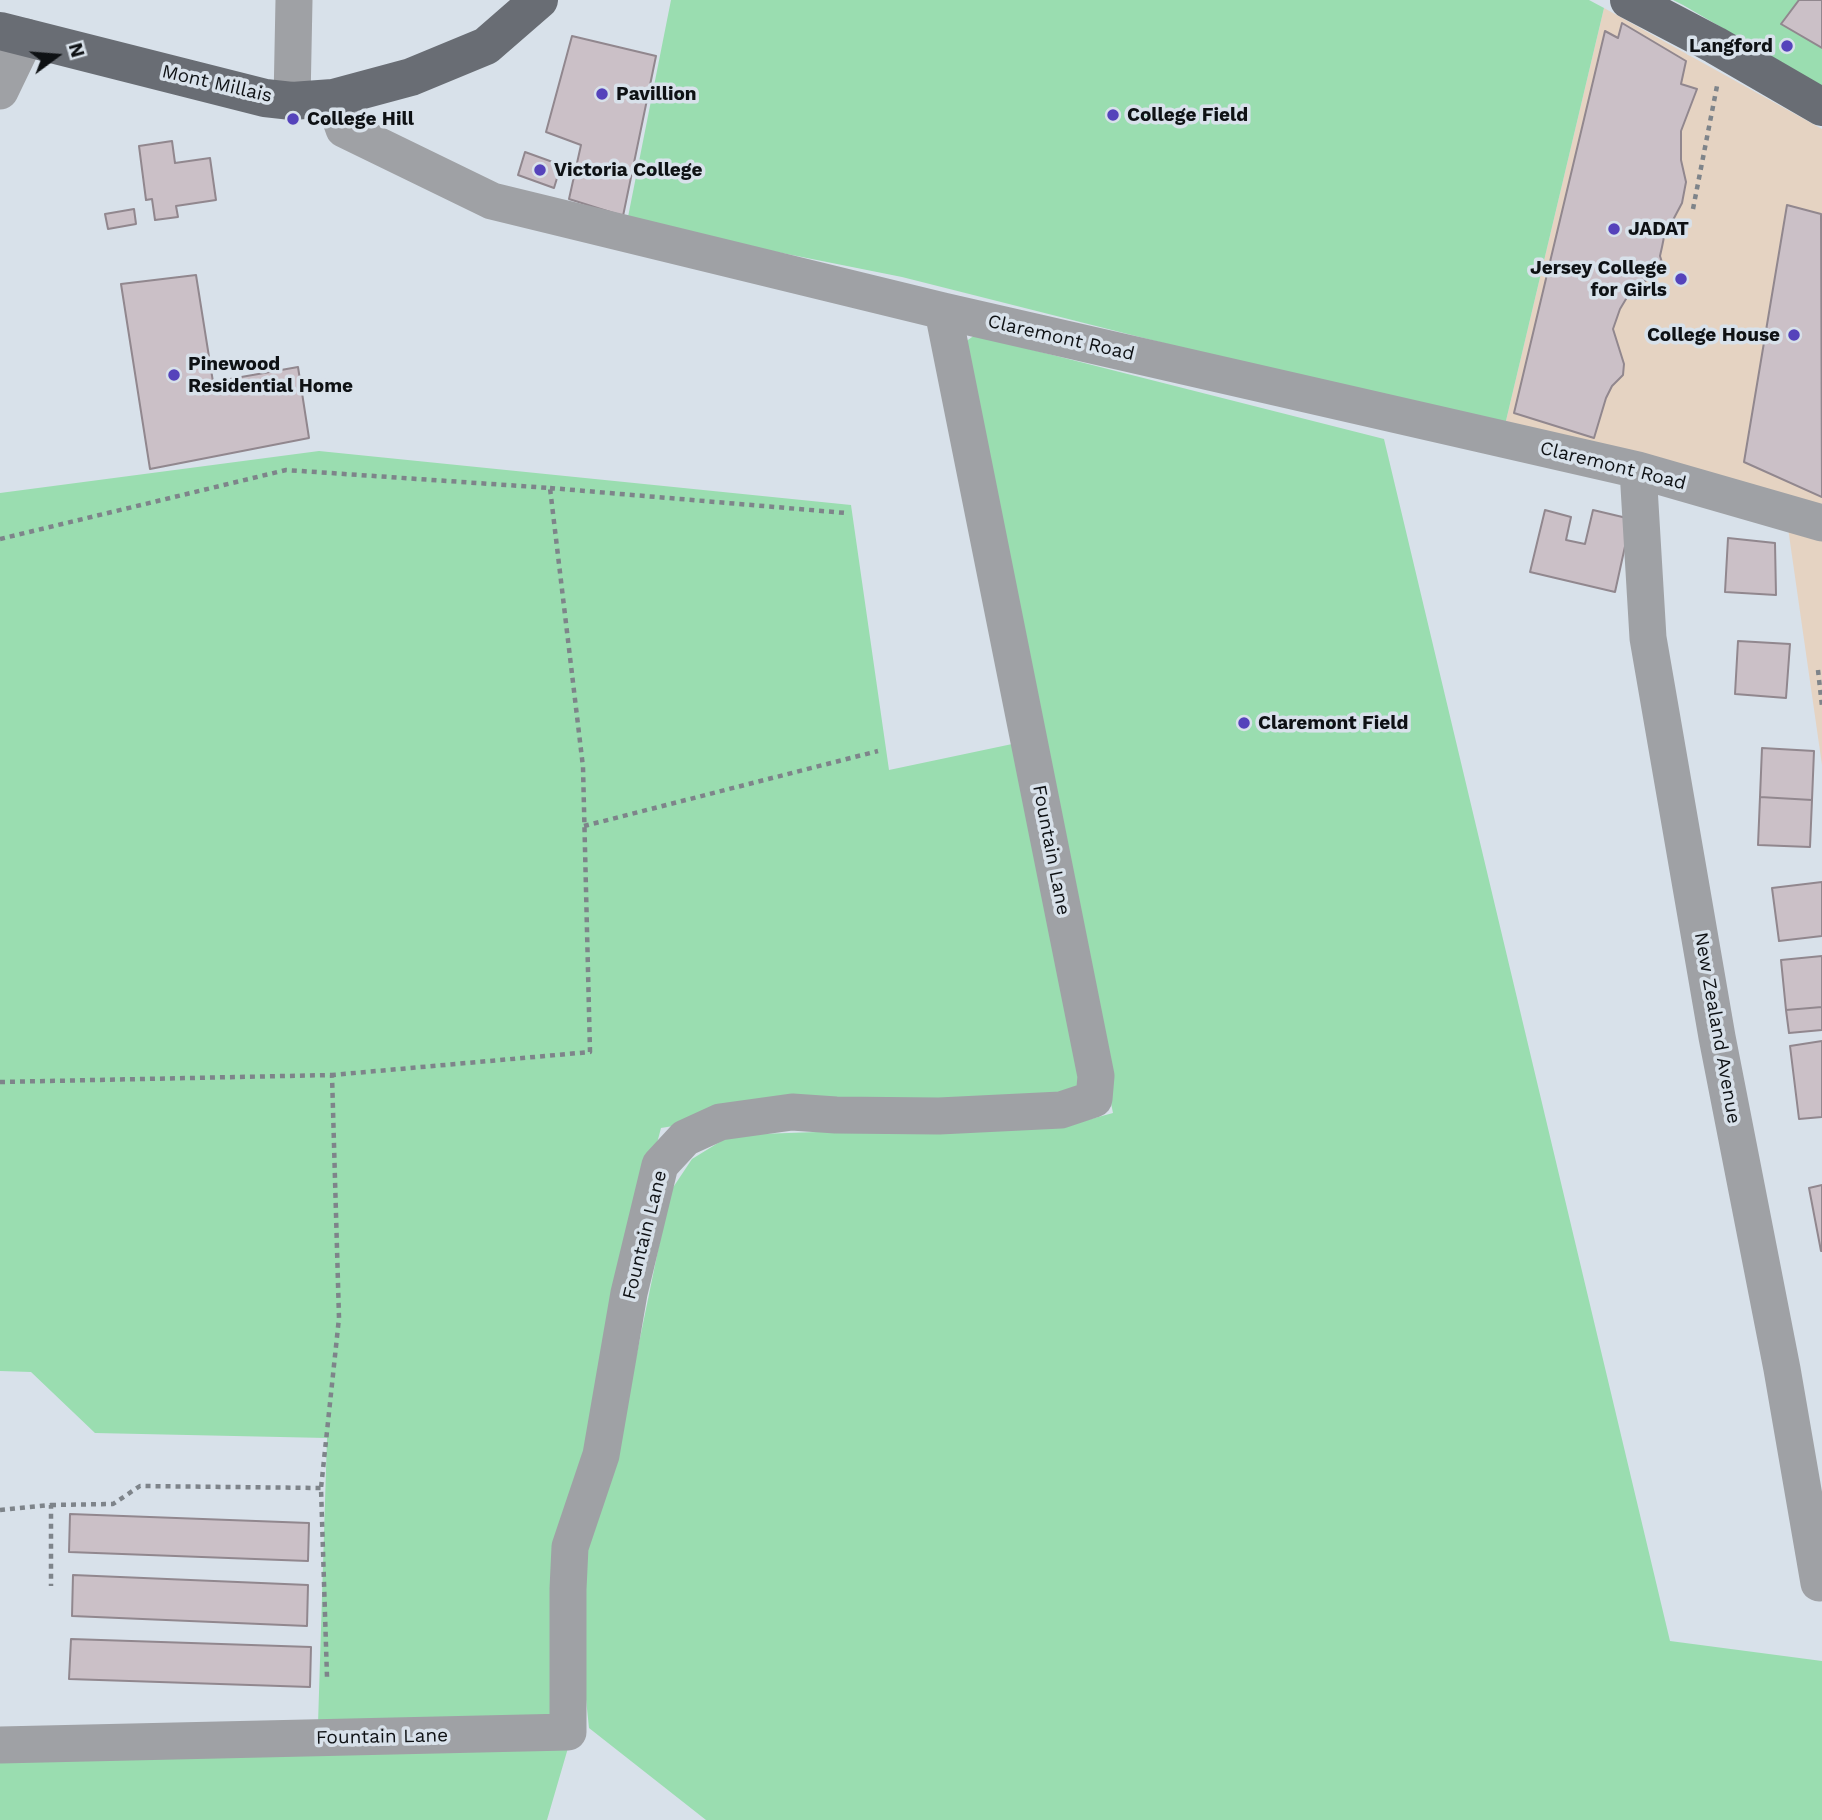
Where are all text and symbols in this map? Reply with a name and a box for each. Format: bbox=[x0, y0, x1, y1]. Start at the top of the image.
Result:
north arrow bbox=[21, 21, 91, 91]
place label: Langford bbox=[1689, 35, 1773, 57]
marker: Langford bbox=[1779, 38, 1795, 54]
text: N bbox=[64, 40, 90, 60]
street label: Mont Millais bbox=[160, 60, 274, 108]
place label: Pavillion bbox=[616, 83, 697, 105]
marker: Pavillion bbox=[594, 86, 610, 102]
place label: College Field bbox=[1127, 104, 1248, 126]
marker: College Field bbox=[1105, 107, 1121, 123]
place label: College Hill bbox=[307, 108, 414, 130]
marker: College Hill bbox=[285, 111, 301, 127]
place label: Victoria College bbox=[554, 159, 702, 181]
marker: Victoria College bbox=[532, 162, 548, 178]
place label: JADAT bbox=[1628, 218, 1689, 240]
marker: JADAT bbox=[1606, 221, 1622, 237]
place label: Jersey College for Girls bbox=[1530, 257, 1667, 301]
marker: Jersey College for Girls bbox=[1673, 271, 1689, 287]
street label: Claremont Road bbox=[985, 310, 1137, 366]
place label: College House bbox=[1647, 324, 1780, 346]
marker: College House bbox=[1786, 327, 1802, 343]
place label: Pinewood Residential Home bbox=[188, 353, 353, 397]
marker: Pinewood Residential Home bbox=[166, 367, 182, 383]
street label: Claremont Road bbox=[1537, 437, 1689, 495]
place label: Claremont Field bbox=[1258, 712, 1408, 734]
marker: Claremont Field bbox=[1236, 715, 1252, 731]
street label: Fountain Lane bbox=[1027, 783, 1075, 917]
street label: New Zealand Avenue bbox=[1689, 930, 1745, 1126]
street label: Fountain Lane bbox=[618, 1168, 672, 1302]
street label: Fountain Lane bbox=[316, 1724, 448, 1750]

